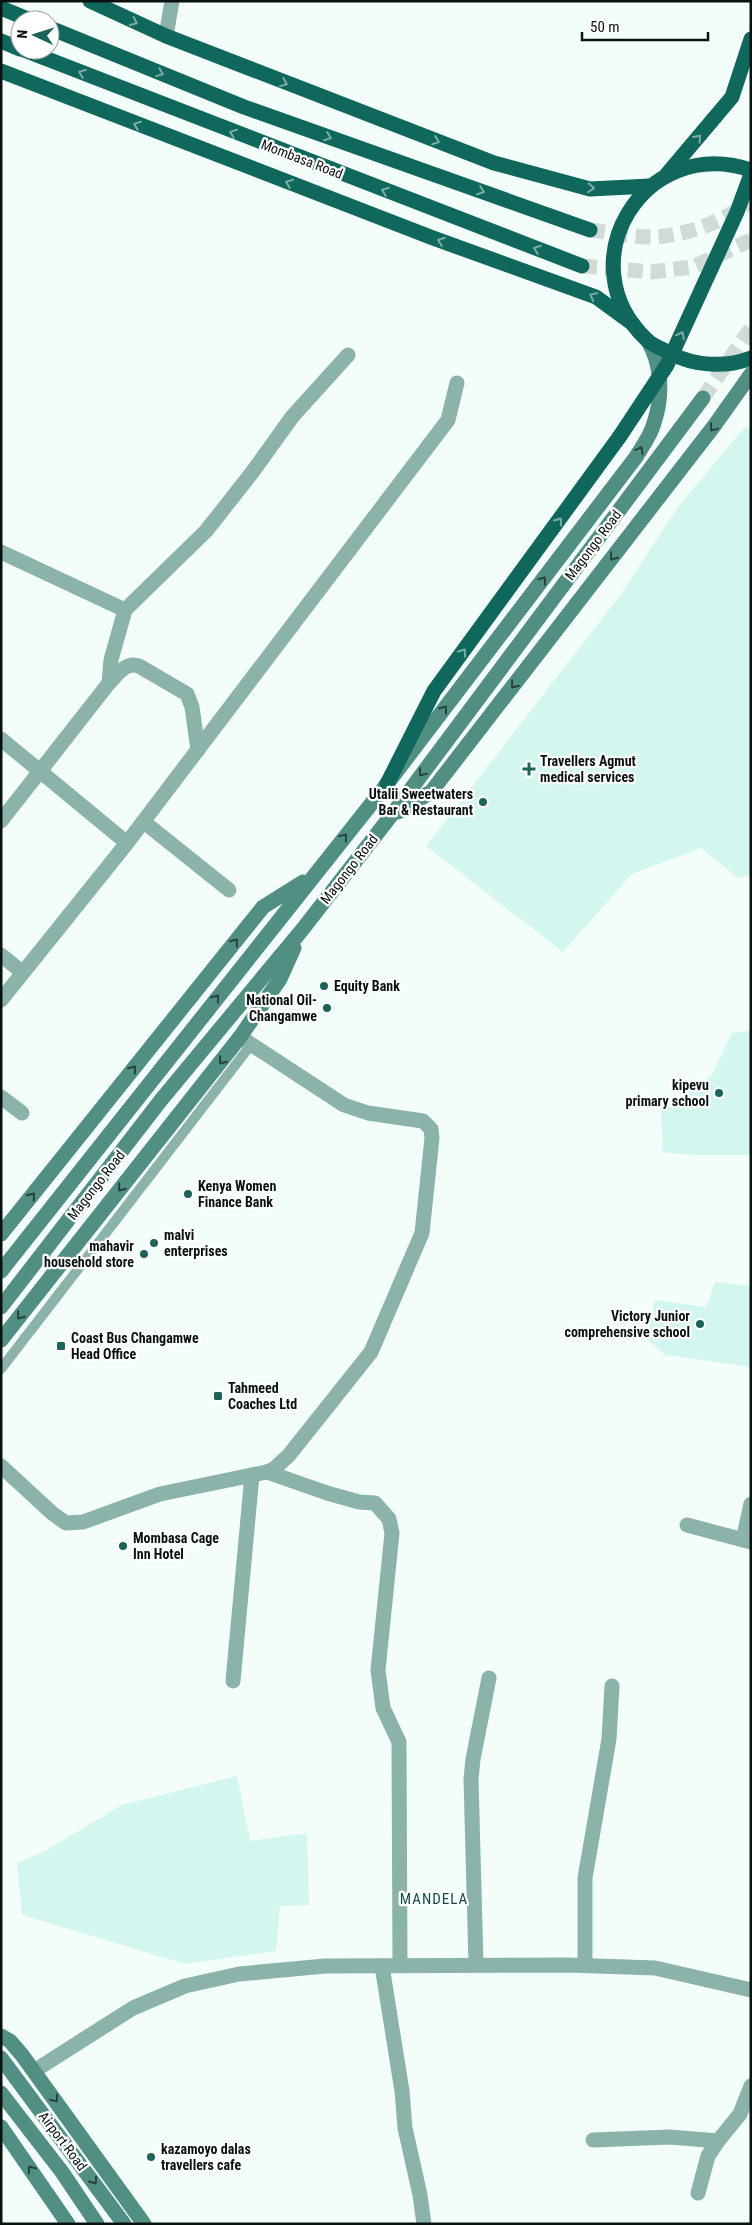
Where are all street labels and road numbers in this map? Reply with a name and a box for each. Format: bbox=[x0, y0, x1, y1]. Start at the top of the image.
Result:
street label: Mombasa Road bbox=[259, 136, 345, 182]
street label: Magongo Road bbox=[562, 507, 624, 583]
street label: Magongo Road bbox=[317, 831, 381, 907]
street label: Magongo Road bbox=[64, 1147, 128, 1223]
street label: Airport Road bbox=[36, 2108, 90, 2174]

